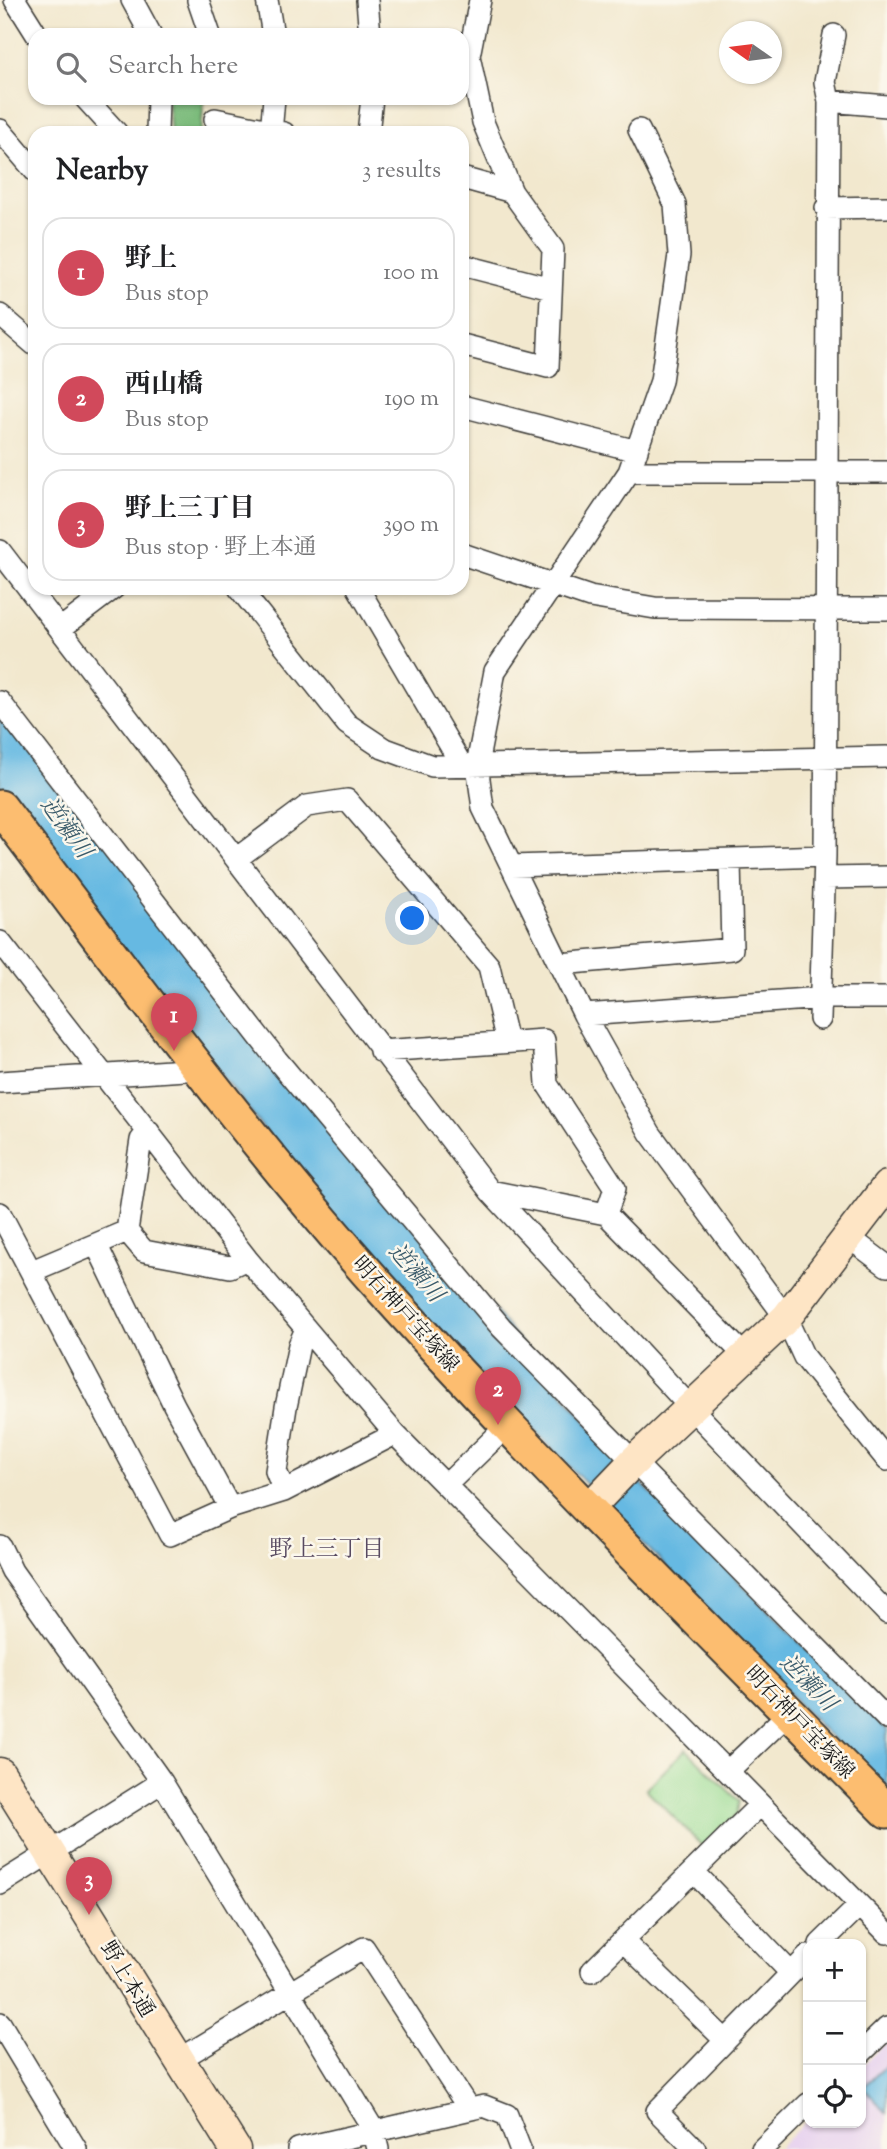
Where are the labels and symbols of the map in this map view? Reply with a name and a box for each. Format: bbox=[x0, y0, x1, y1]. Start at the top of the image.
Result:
north arrow bbox=[719, 21, 782, 84]
water label: 逆瀬川 bbox=[31, 791, 100, 869]
your location bbox=[395, 901, 429, 935]
pin: 1 bbox=[151, 993, 197, 1051]
water label: 逆瀬川 bbox=[380, 1237, 452, 1313]
street label: 明石神戸宝塚線 bbox=[344, 1251, 465, 1380]
pin: 2 bbox=[475, 1367, 521, 1425]
district label: 野上三丁目 bbox=[270, 1534, 385, 1567]
water label: 逆瀬川 bbox=[771, 1647, 845, 1722]
street label: 明石神戸宝塚線 bbox=[737, 1660, 860, 1787]
pin: 3 bbox=[66, 1857, 112, 1915]
street label: 野上本通 bbox=[92, 1936, 161, 2024]

